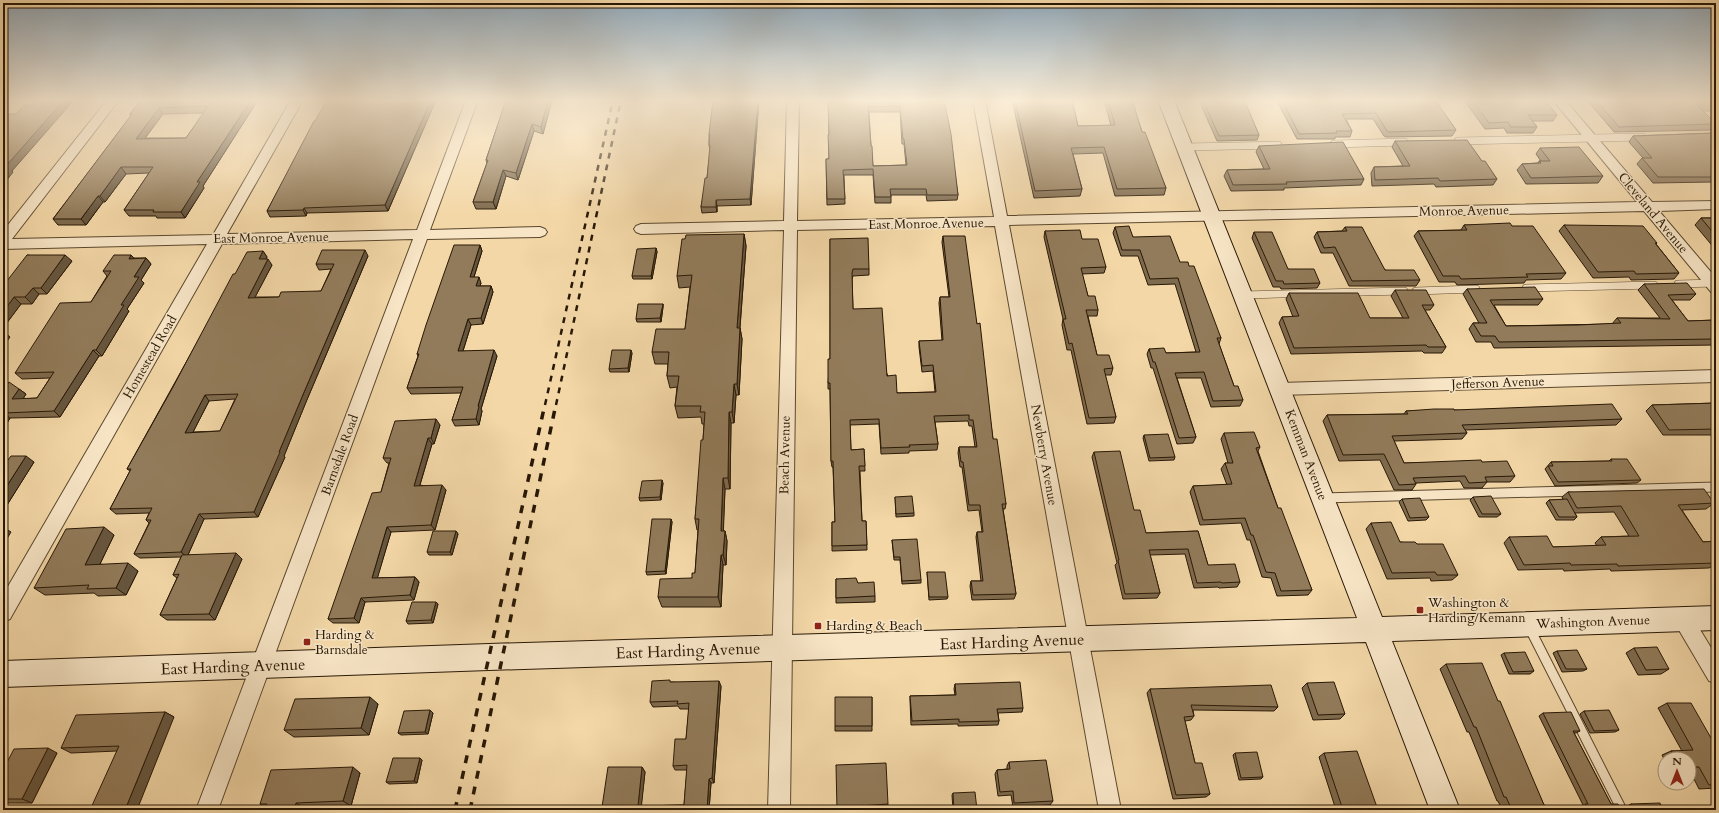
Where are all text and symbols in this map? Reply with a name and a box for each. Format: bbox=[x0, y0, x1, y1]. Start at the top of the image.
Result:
street label: Cleveland Avenue bbox=[1614, 169, 1692, 257]
street label: Monroe Avenue bbox=[1419, 201, 1509, 221]
street label: East Monroe Avenue bbox=[868, 214, 984, 234]
street label: East Monroe Avenue bbox=[213, 228, 329, 248]
street label: Homestead Road bbox=[119, 312, 181, 402]
street label: Jefferson Avenue bbox=[1449, 372, 1545, 394]
street label: Newberry Avenue bbox=[1026, 403, 1062, 507]
street label: Kemman Avenue bbox=[1280, 407, 1332, 503]
street label: Barnsdale Road bbox=[317, 412, 363, 498]
street label: Beach Avenue bbox=[775, 415, 795, 495]
place label: Washington & Harding/Kemann bbox=[1427, 594, 1526, 627]
marker: Washington & Harding/Kemann bbox=[1415, 605, 1425, 615]
street label: Washington Avenue bbox=[1535, 611, 1650, 633]
place label: Harding & Beach bbox=[826, 617, 923, 635]
marker: Harding & Beach bbox=[813, 621, 823, 631]
place label: Harding & Barnsdale bbox=[315, 626, 375, 659]
street label: East Harding Avenue bbox=[939, 628, 1085, 656]
marker: Harding & Barnsdale bbox=[302, 637, 312, 647]
street label: East Harding Avenue bbox=[615, 637, 761, 665]
street label: East Harding Avenue bbox=[160, 653, 306, 681]
north arrow bbox=[1657, 751, 1697, 791]
text: N bbox=[1672, 754, 1682, 769]

